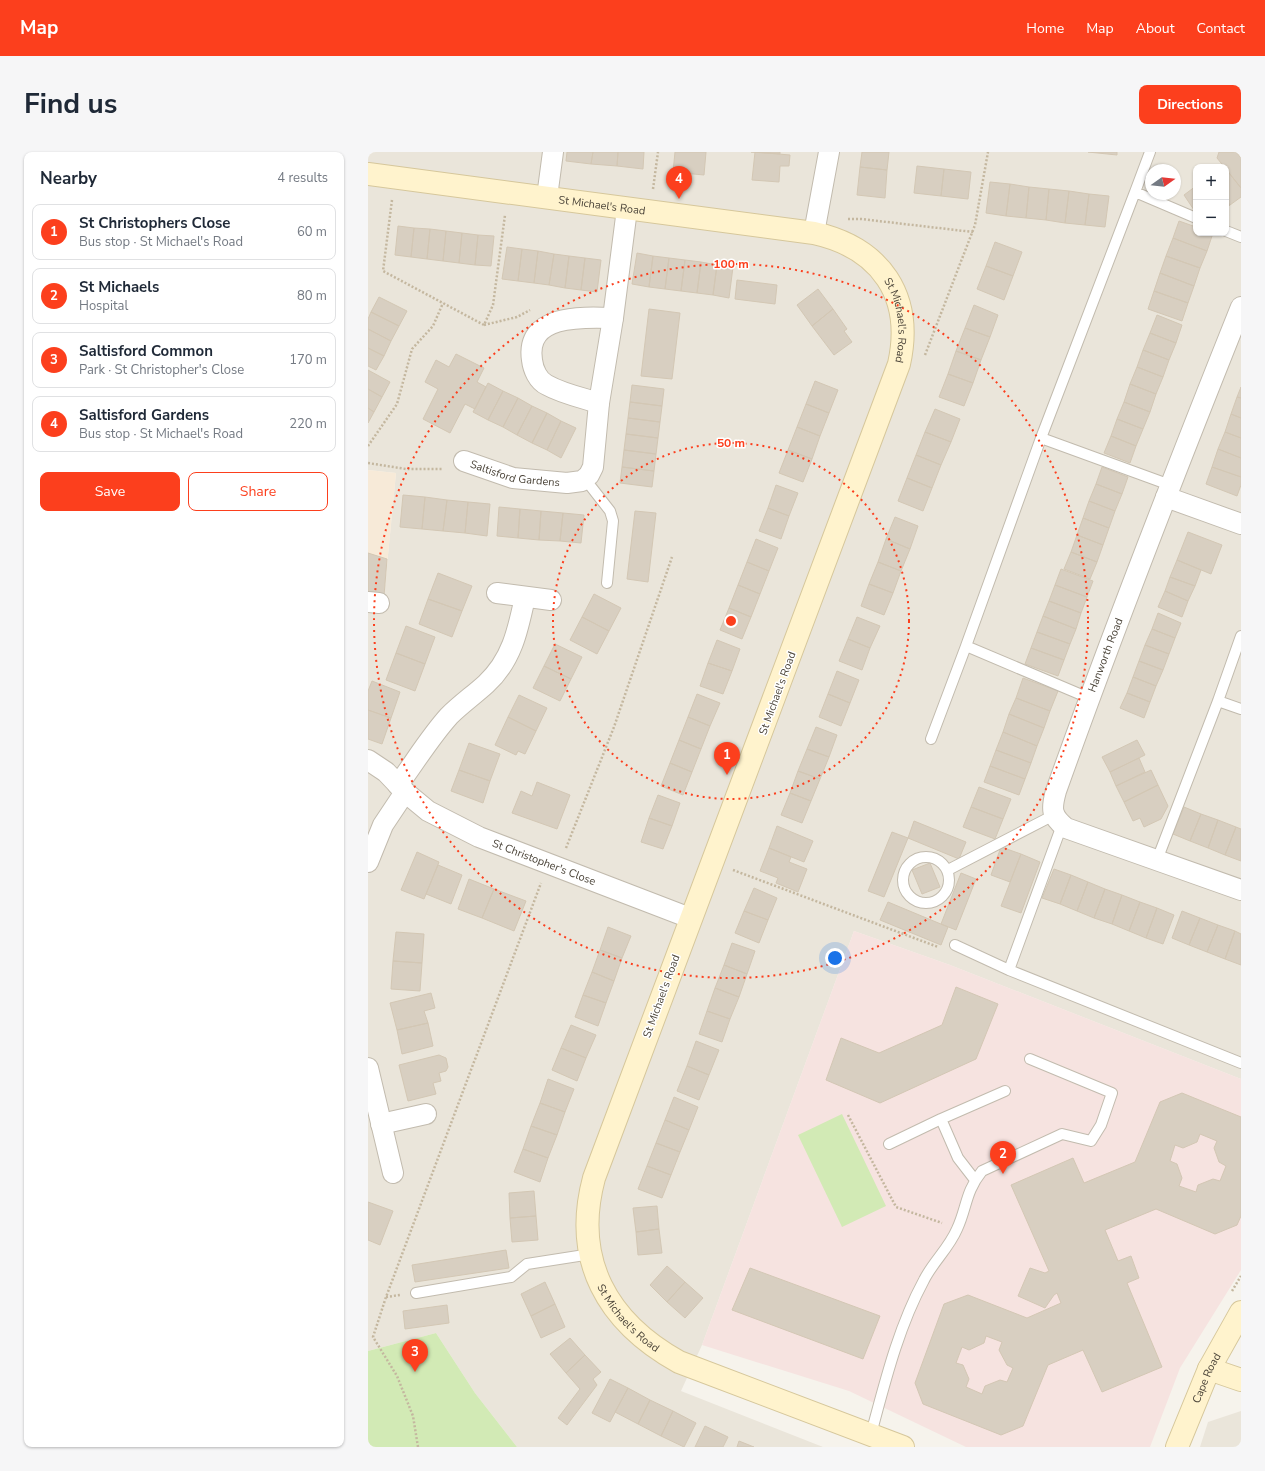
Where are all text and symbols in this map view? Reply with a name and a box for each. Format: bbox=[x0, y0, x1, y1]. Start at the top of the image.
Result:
text: Map bbox=[20, 15, 58, 41]
text: Home bbox=[1026, 19, 1064, 38]
text: Map bbox=[1086, 19, 1114, 38]
text: About bbox=[1136, 19, 1175, 38]
text: Contact bbox=[1197, 19, 1245, 38]
text: Find us bbox=[24, 85, 118, 123]
button: Directions bbox=[1139, 85, 1241, 124]
north arrow bbox=[1145, 164, 1181, 200]
map controls bbox=[1193, 164, 1229, 236]
button: + bbox=[1193, 164, 1229, 200]
pin: 4 bbox=[666, 166, 692, 199]
text: Nearby bbox=[40, 167, 97, 190]
text: 4 results bbox=[277, 169, 328, 187]
street label: St Michael's Road bbox=[558, 192, 646, 219]
button: − bbox=[1193, 200, 1229, 236]
text: St Christophers Close bbox=[79, 213, 231, 233]
text: 1 bbox=[50, 223, 58, 241]
text: 60 m bbox=[297, 223, 327, 241]
text: Bus stop · St Michael's Road bbox=[79, 233, 243, 251]
text: 100 m bbox=[713, 256, 749, 272]
street label: St Michael's Road bbox=[880, 275, 910, 364]
text: St Michaels bbox=[79, 277, 159, 297]
text: 2 bbox=[50, 287, 58, 305]
text: 80 m bbox=[297, 287, 327, 305]
text: Hospital bbox=[79, 297, 128, 315]
text: Saltisford Common bbox=[79, 341, 213, 361]
text: 3 bbox=[50, 351, 58, 369]
text: 170 m bbox=[289, 351, 327, 369]
text: Park · St Christopher's Close bbox=[79, 361, 244, 379]
text: Saltisford Gardens bbox=[79, 405, 209, 425]
text: 4 bbox=[50, 415, 58, 433]
text: 220 m bbox=[289, 415, 327, 433]
text: Bus stop · St Michael's Road bbox=[79, 425, 243, 443]
text: 50 m bbox=[717, 435, 745, 451]
street label: Saltisford Gardens bbox=[468, 457, 560, 490]
button: Save bbox=[40, 472, 180, 511]
button: Share bbox=[188, 472, 328, 511]
centre of rings bbox=[724, 614, 738, 628]
street label: Hanworth Road bbox=[1084, 616, 1127, 694]
street label: St Michael's Road bbox=[755, 650, 799, 737]
pin: 1 bbox=[714, 742, 740, 775]
street label: St Christopher's Close bbox=[490, 836, 598, 889]
your location bbox=[825, 948, 845, 968]
street label: St Michael's Road bbox=[639, 953, 683, 1040]
pin: 2 bbox=[990, 1141, 1016, 1174]
street label: St Michael's Road bbox=[594, 1281, 662, 1356]
pin: 3 bbox=[402, 1339, 428, 1372]
street label: Cape Road bbox=[1189, 1350, 1225, 1406]

